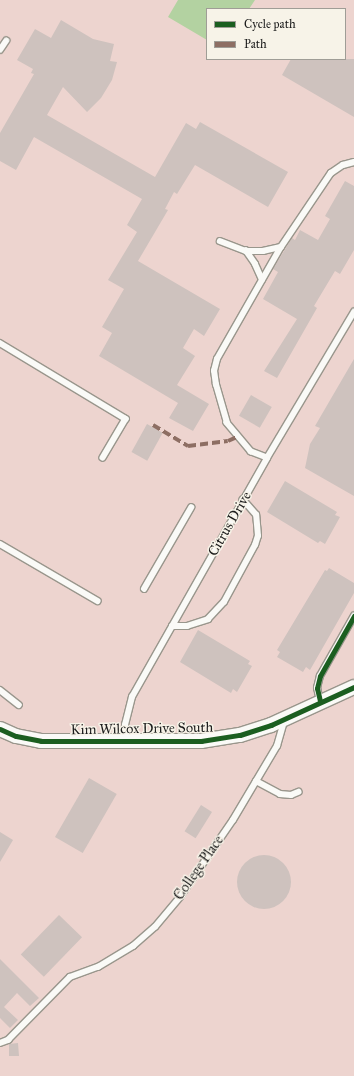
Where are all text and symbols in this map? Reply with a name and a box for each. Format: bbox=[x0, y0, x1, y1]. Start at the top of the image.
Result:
legend bbox=[206, 8, 346, 60]
text: Cycle path bbox=[244, 17, 296, 31]
text: Path bbox=[244, 37, 267, 51]
street label: Citrus Drive bbox=[205, 489, 255, 559]
street label: Kim Wilcox Drive South bbox=[71, 719, 213, 739]
street label: College Place bbox=[171, 833, 227, 903]

